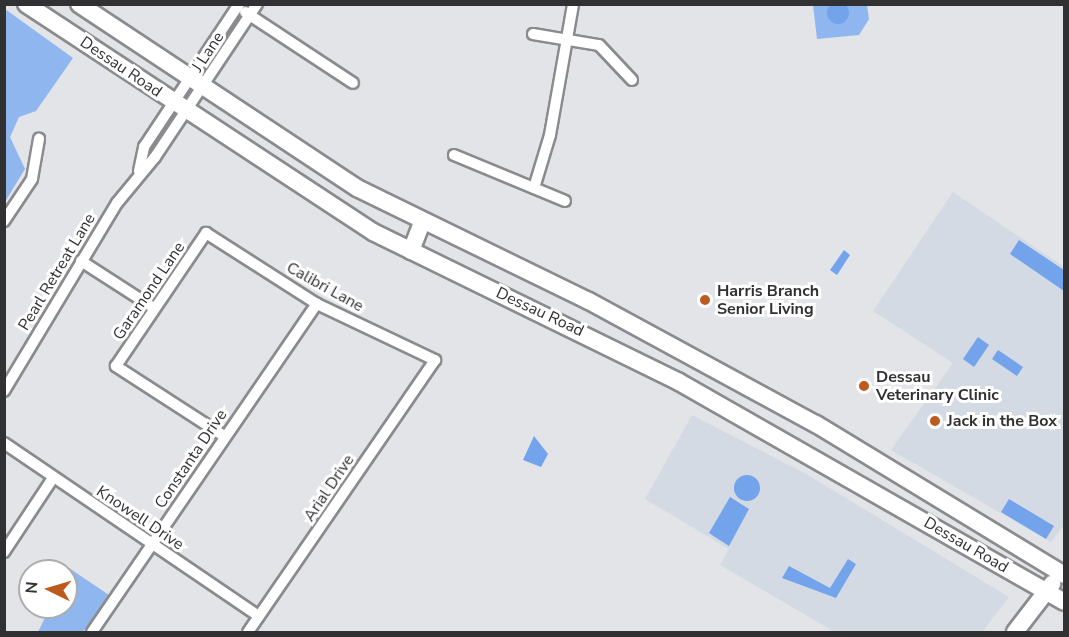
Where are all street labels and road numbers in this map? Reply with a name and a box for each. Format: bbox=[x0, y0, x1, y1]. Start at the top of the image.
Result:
street label: J Lane bbox=[188, 28, 228, 76]
street label: Dessau Road bbox=[76, 33, 166, 101]
street label: Pearl Retreat Lane bbox=[15, 210, 99, 334]
street label: Garamond Lane bbox=[109, 238, 189, 344]
street label: Calibri Lane bbox=[283, 258, 367, 316]
street label: Dessau Road bbox=[493, 283, 587, 341]
street label: Constanta Drive bbox=[151, 406, 231, 512]
street label: Arial Drive bbox=[300, 451, 358, 525]
street label: Knowell Drive bbox=[93, 482, 187, 554]
street label: Dessau Road bbox=[920, 513, 1012, 577]

